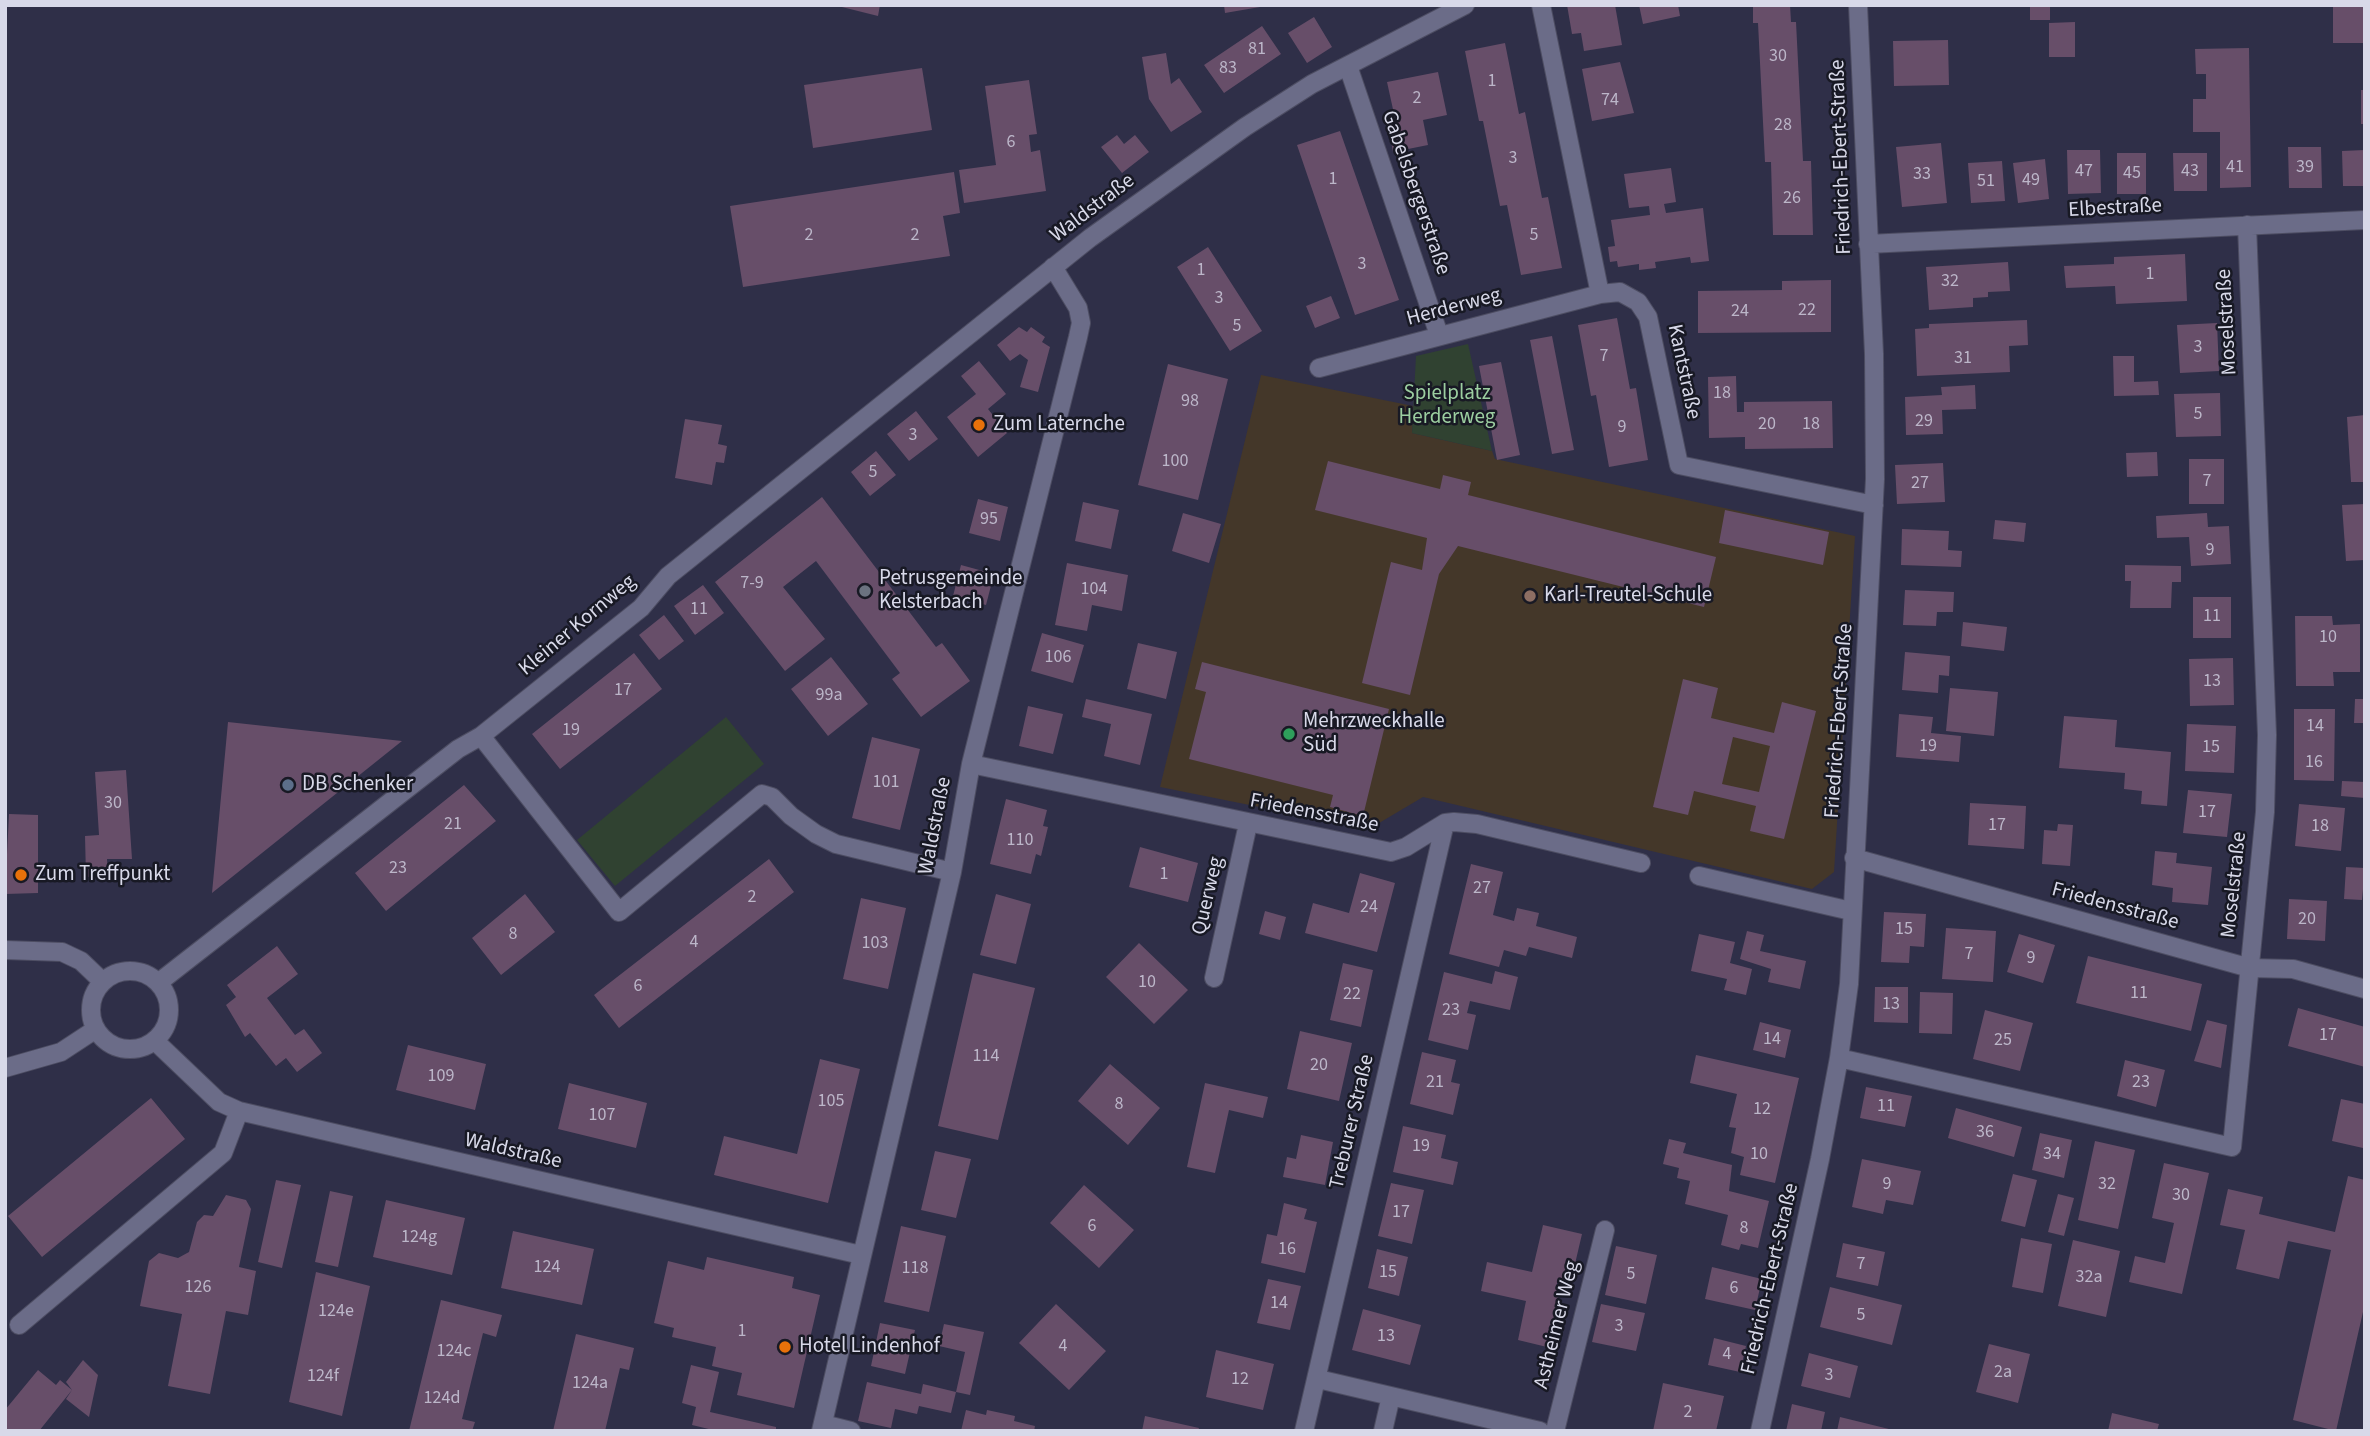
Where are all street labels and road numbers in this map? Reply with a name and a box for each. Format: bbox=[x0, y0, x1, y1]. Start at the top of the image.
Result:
street label: Friedrich-Ebert-Straße bbox=[1826, 59, 1858, 255]
street label: Gabelsbergerstraße bbox=[1375, 108, 1455, 278]
street label: Waldstraße bbox=[1046, 169, 1140, 249]
street label: Elbestraße bbox=[2067, 194, 2163, 224]
street label: Moselstraße bbox=[2213, 268, 2243, 376]
street label: Herderweg bbox=[1404, 283, 1504, 333]
street label: Kantstraße bbox=[1661, 322, 1705, 422]
street label: Kleiner Kornweg bbox=[515, 570, 641, 682]
street label: Friedrich-Ebert-Straße bbox=[1821, 623, 1859, 819]
street label: Waldstraße bbox=[914, 775, 958, 877]
street label: Friedensstraße bbox=[1248, 789, 1380, 839]
street label: Moselstraße bbox=[2217, 831, 2253, 939]
street label: Querweg bbox=[1188, 855, 1230, 937]
street label: Friedensstraße bbox=[2049, 878, 2181, 936]
street label: Treburer Straße bbox=[1325, 1052, 1381, 1192]
street label: Waldstraße bbox=[462, 1129, 564, 1175]
street label: Friedrich-Ebert-Straße bbox=[1737, 1181, 1805, 1377]
street label: Astheimer Weg bbox=[1530, 1258, 1586, 1392]

